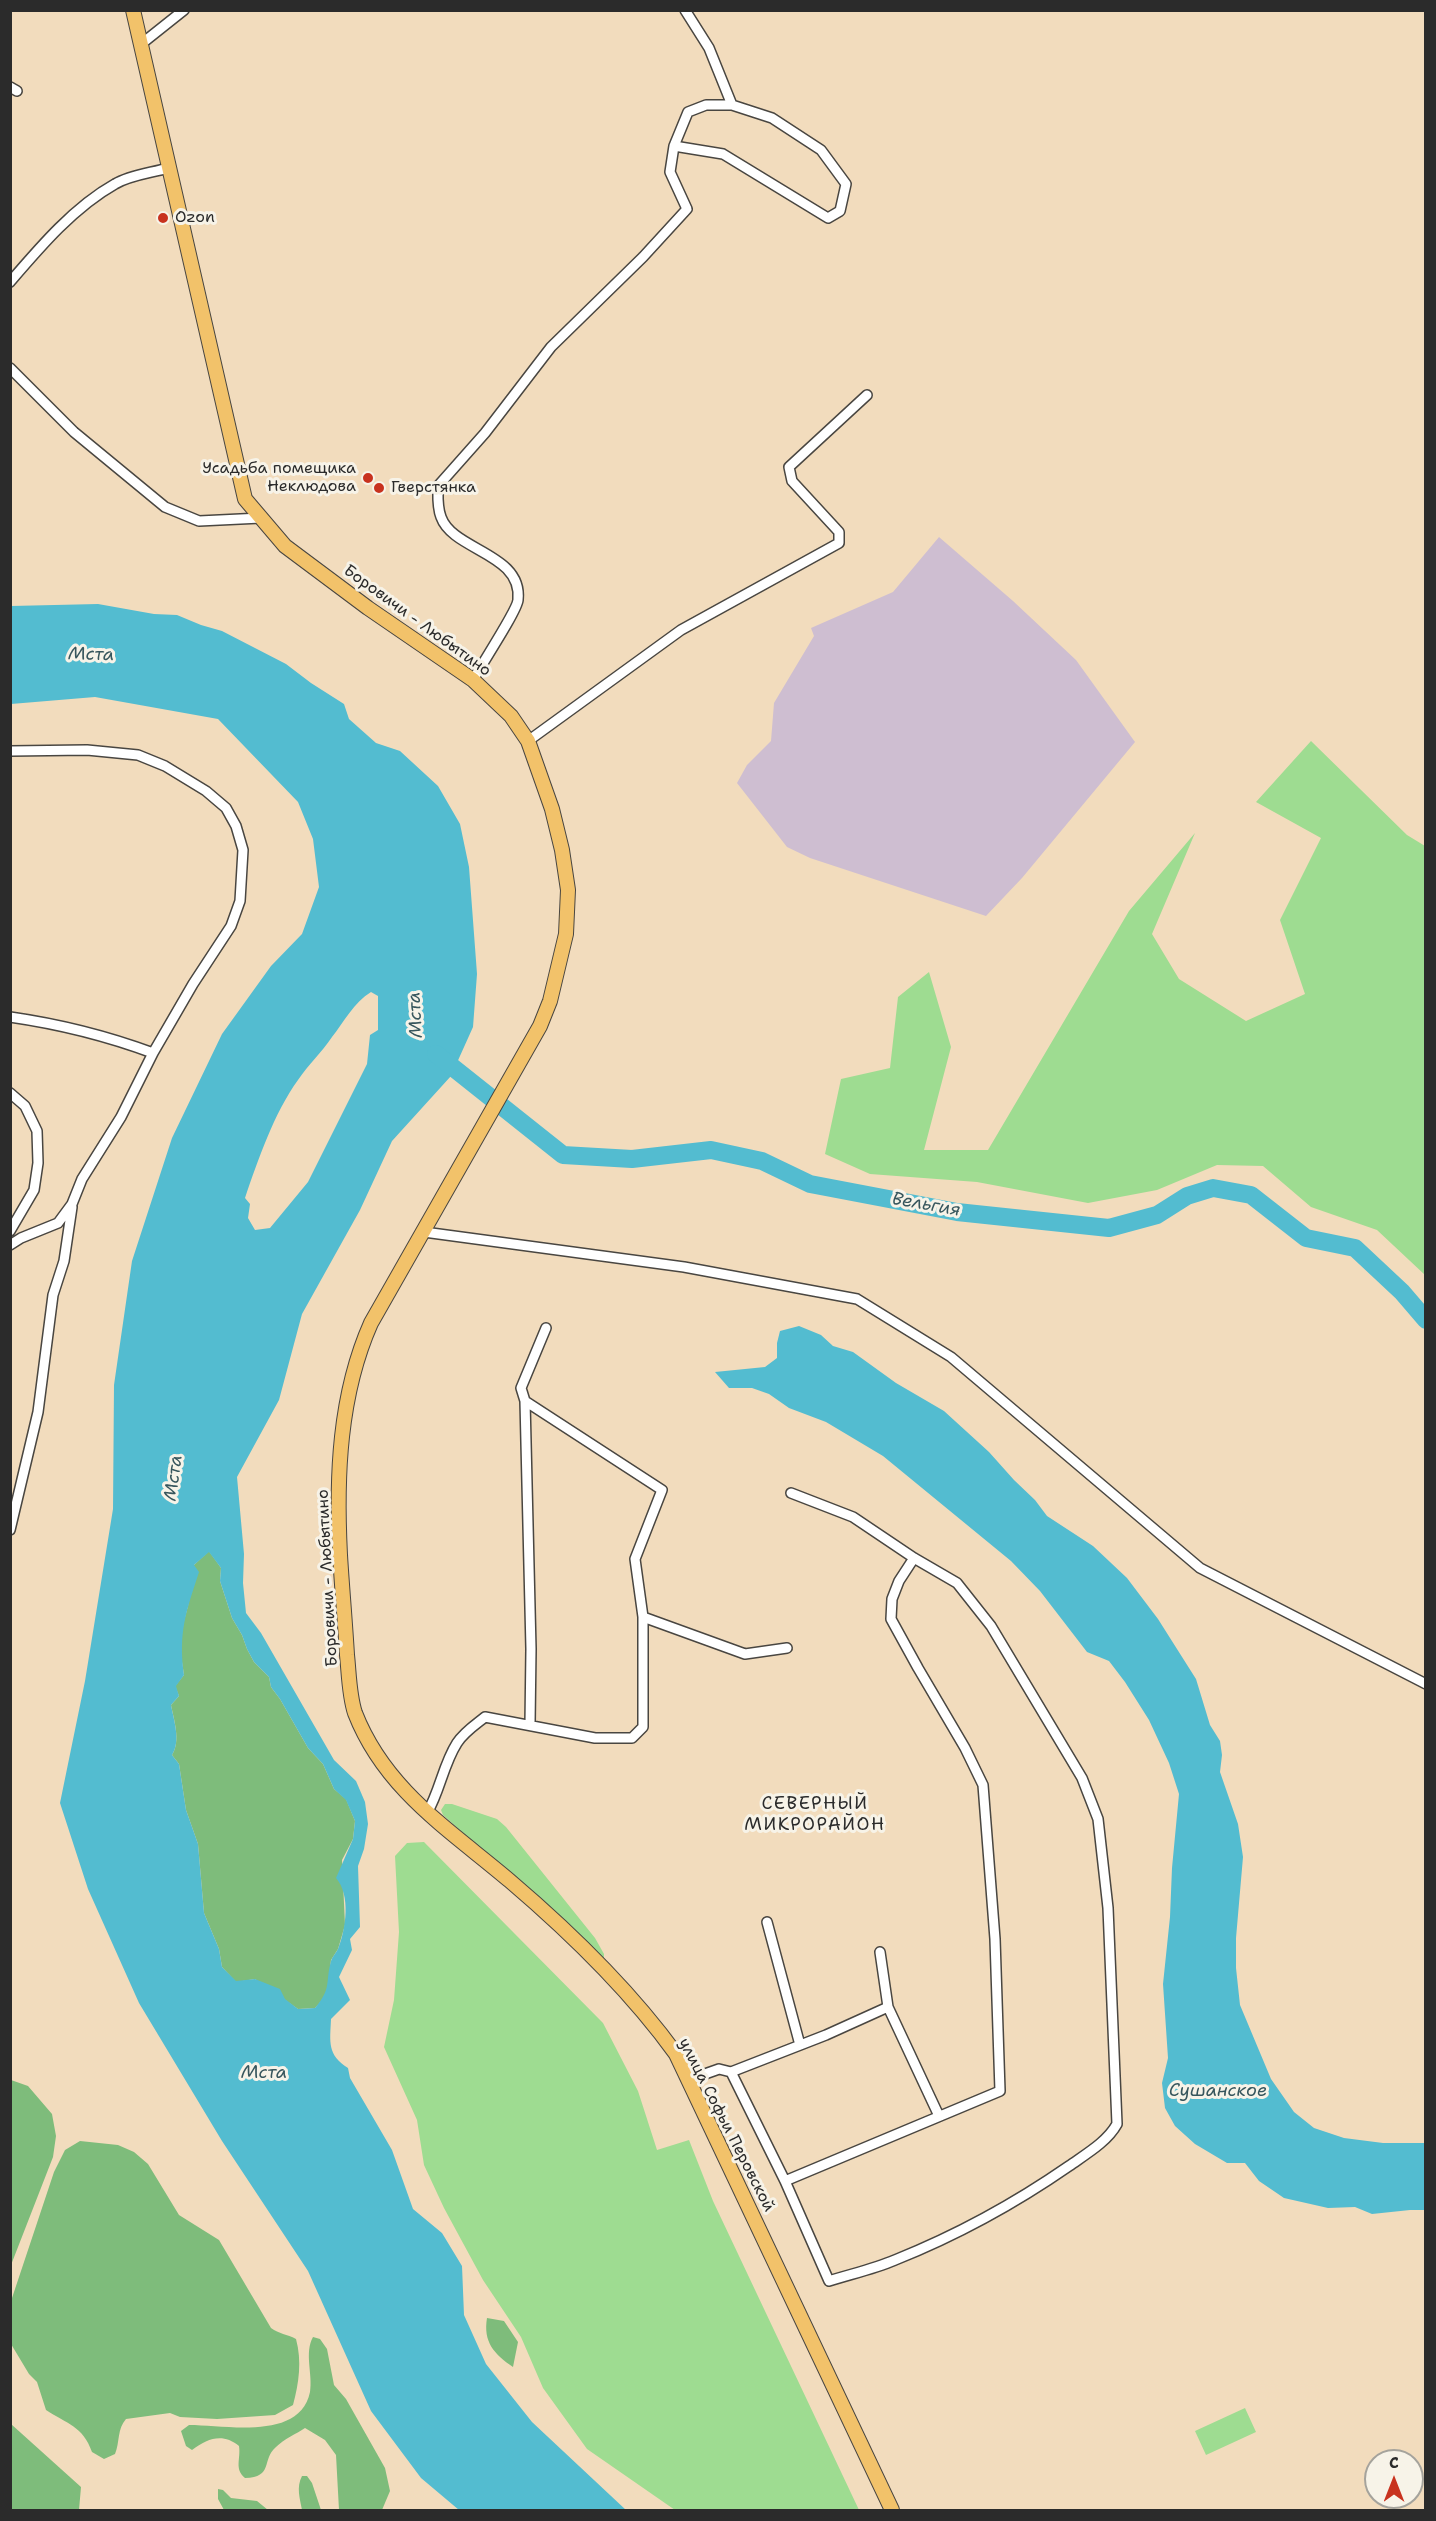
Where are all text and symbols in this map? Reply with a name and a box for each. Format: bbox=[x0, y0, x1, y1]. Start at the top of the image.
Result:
place label: Ozon bbox=[175, 208, 215, 228]
marker: Ozon bbox=[156, 211, 170, 225]
place label: Усадьба помещика Неклюдова bbox=[202, 459, 356, 497]
marker: Усадьба помещика Неклюдова bbox=[361, 471, 375, 485]
place label: Гверстянка bbox=[391, 478, 476, 498]
marker: Гверстянка bbox=[372, 481, 386, 495]
street label: Боровичи - Любытино bbox=[340, 561, 494, 681]
water label: Мста bbox=[68, 644, 114, 666]
water label: Мста bbox=[404, 991, 428, 1039]
water label: Вельгия bbox=[890, 1188, 962, 1222]
water label: Мста bbox=[160, 1454, 188, 1502]
street label: Боровичи - Любытино bbox=[314, 1489, 342, 1667]
district label: СЕВЕРНЫЙ МИКРОРАЙОН bbox=[744, 1793, 886, 1836]
street label: улица Софьи Перовской bbox=[674, 2035, 778, 2215]
water label: Мста bbox=[241, 2062, 287, 2084]
water label: Сушанское bbox=[1169, 2080, 1267, 2102]
north arrow bbox=[1364, 2449, 1424, 2509]
text: С bbox=[1389, 2452, 1399, 2473]

